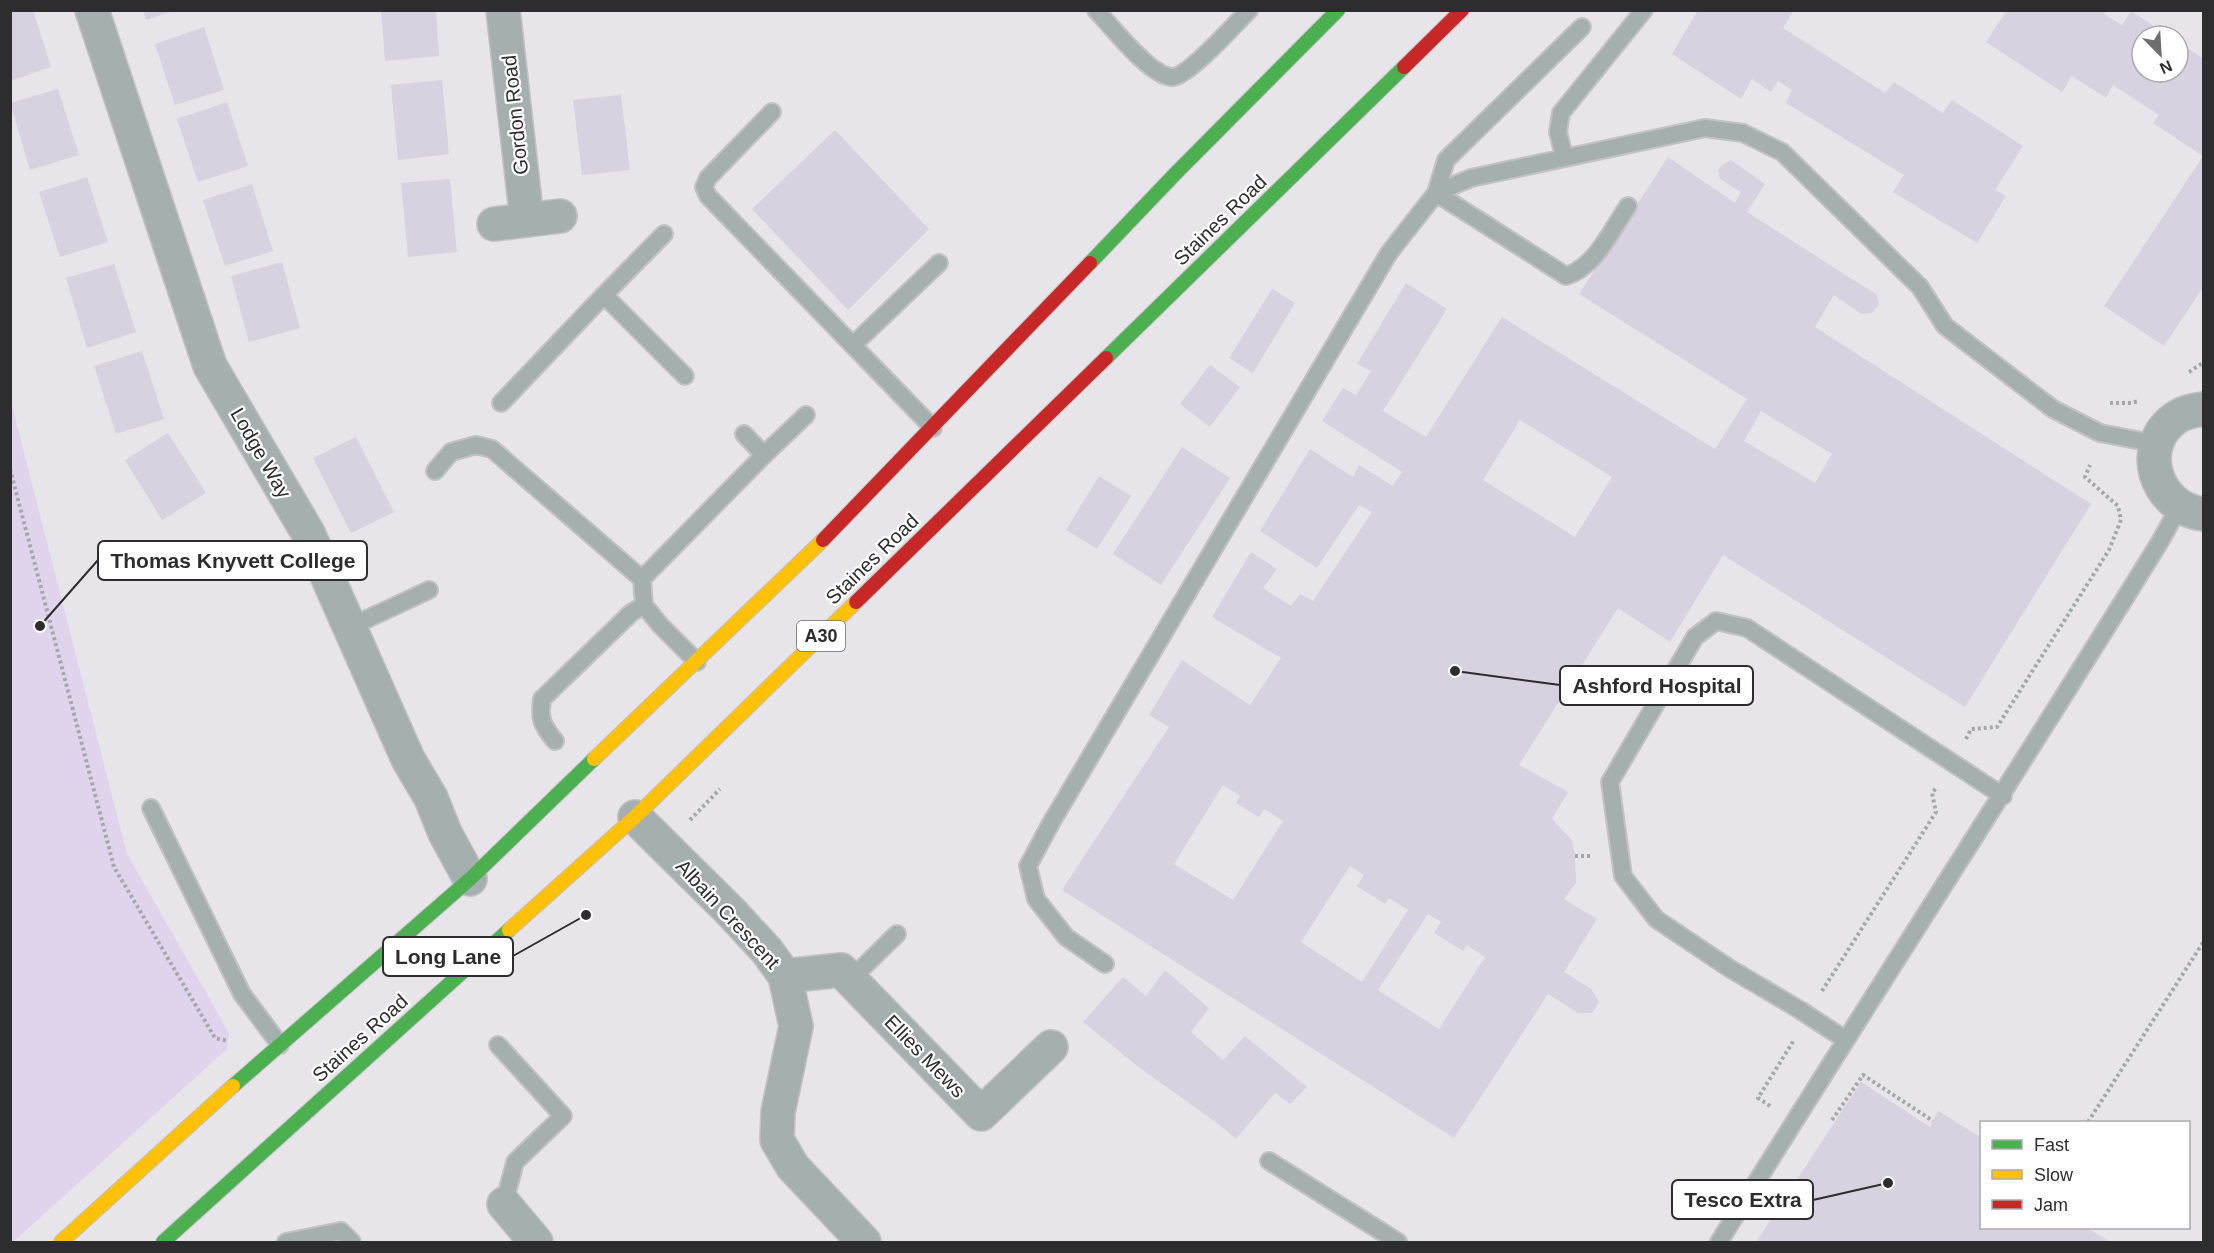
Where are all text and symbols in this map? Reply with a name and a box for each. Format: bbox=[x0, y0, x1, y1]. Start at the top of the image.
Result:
north arrow bbox=[2130, 24, 2190, 84]
street label: Gordon Road bbox=[498, 54, 532, 176]
text: N bbox=[2157, 57, 2175, 77]
street label: Staines Road bbox=[1169, 170, 1271, 270]
street label: Lodge Way bbox=[226, 404, 296, 502]
street label: Staines Road bbox=[821, 509, 923, 609]
callout: Thomas Knyvett College bbox=[98, 541, 367, 580]
text: Thomas Knyvett College bbox=[110, 549, 356, 572]
road number: A30 bbox=[797, 621, 845, 651]
callout: Ashford Hospital bbox=[1560, 666, 1753, 705]
text: Ashford Hospital bbox=[1572, 674, 1742, 697]
street label: Albain Crescent bbox=[672, 855, 784, 973]
callout: Long Lane bbox=[383, 937, 513, 976]
text: Long Lane bbox=[395, 945, 501, 968]
street label: Staines Road bbox=[308, 990, 412, 1086]
street label: Ellies Mews bbox=[880, 1010, 970, 1102]
legend bbox=[1980, 1121, 2190, 1229]
text: Fast bbox=[2034, 1135, 2069, 1155]
text: Slow bbox=[2034, 1165, 2074, 1185]
callout: Tesco Extra bbox=[1672, 1180, 1813, 1219]
text: Tesco Extra bbox=[1684, 1188, 1802, 1211]
text: Jam bbox=[2034, 1195, 2068, 1215]

